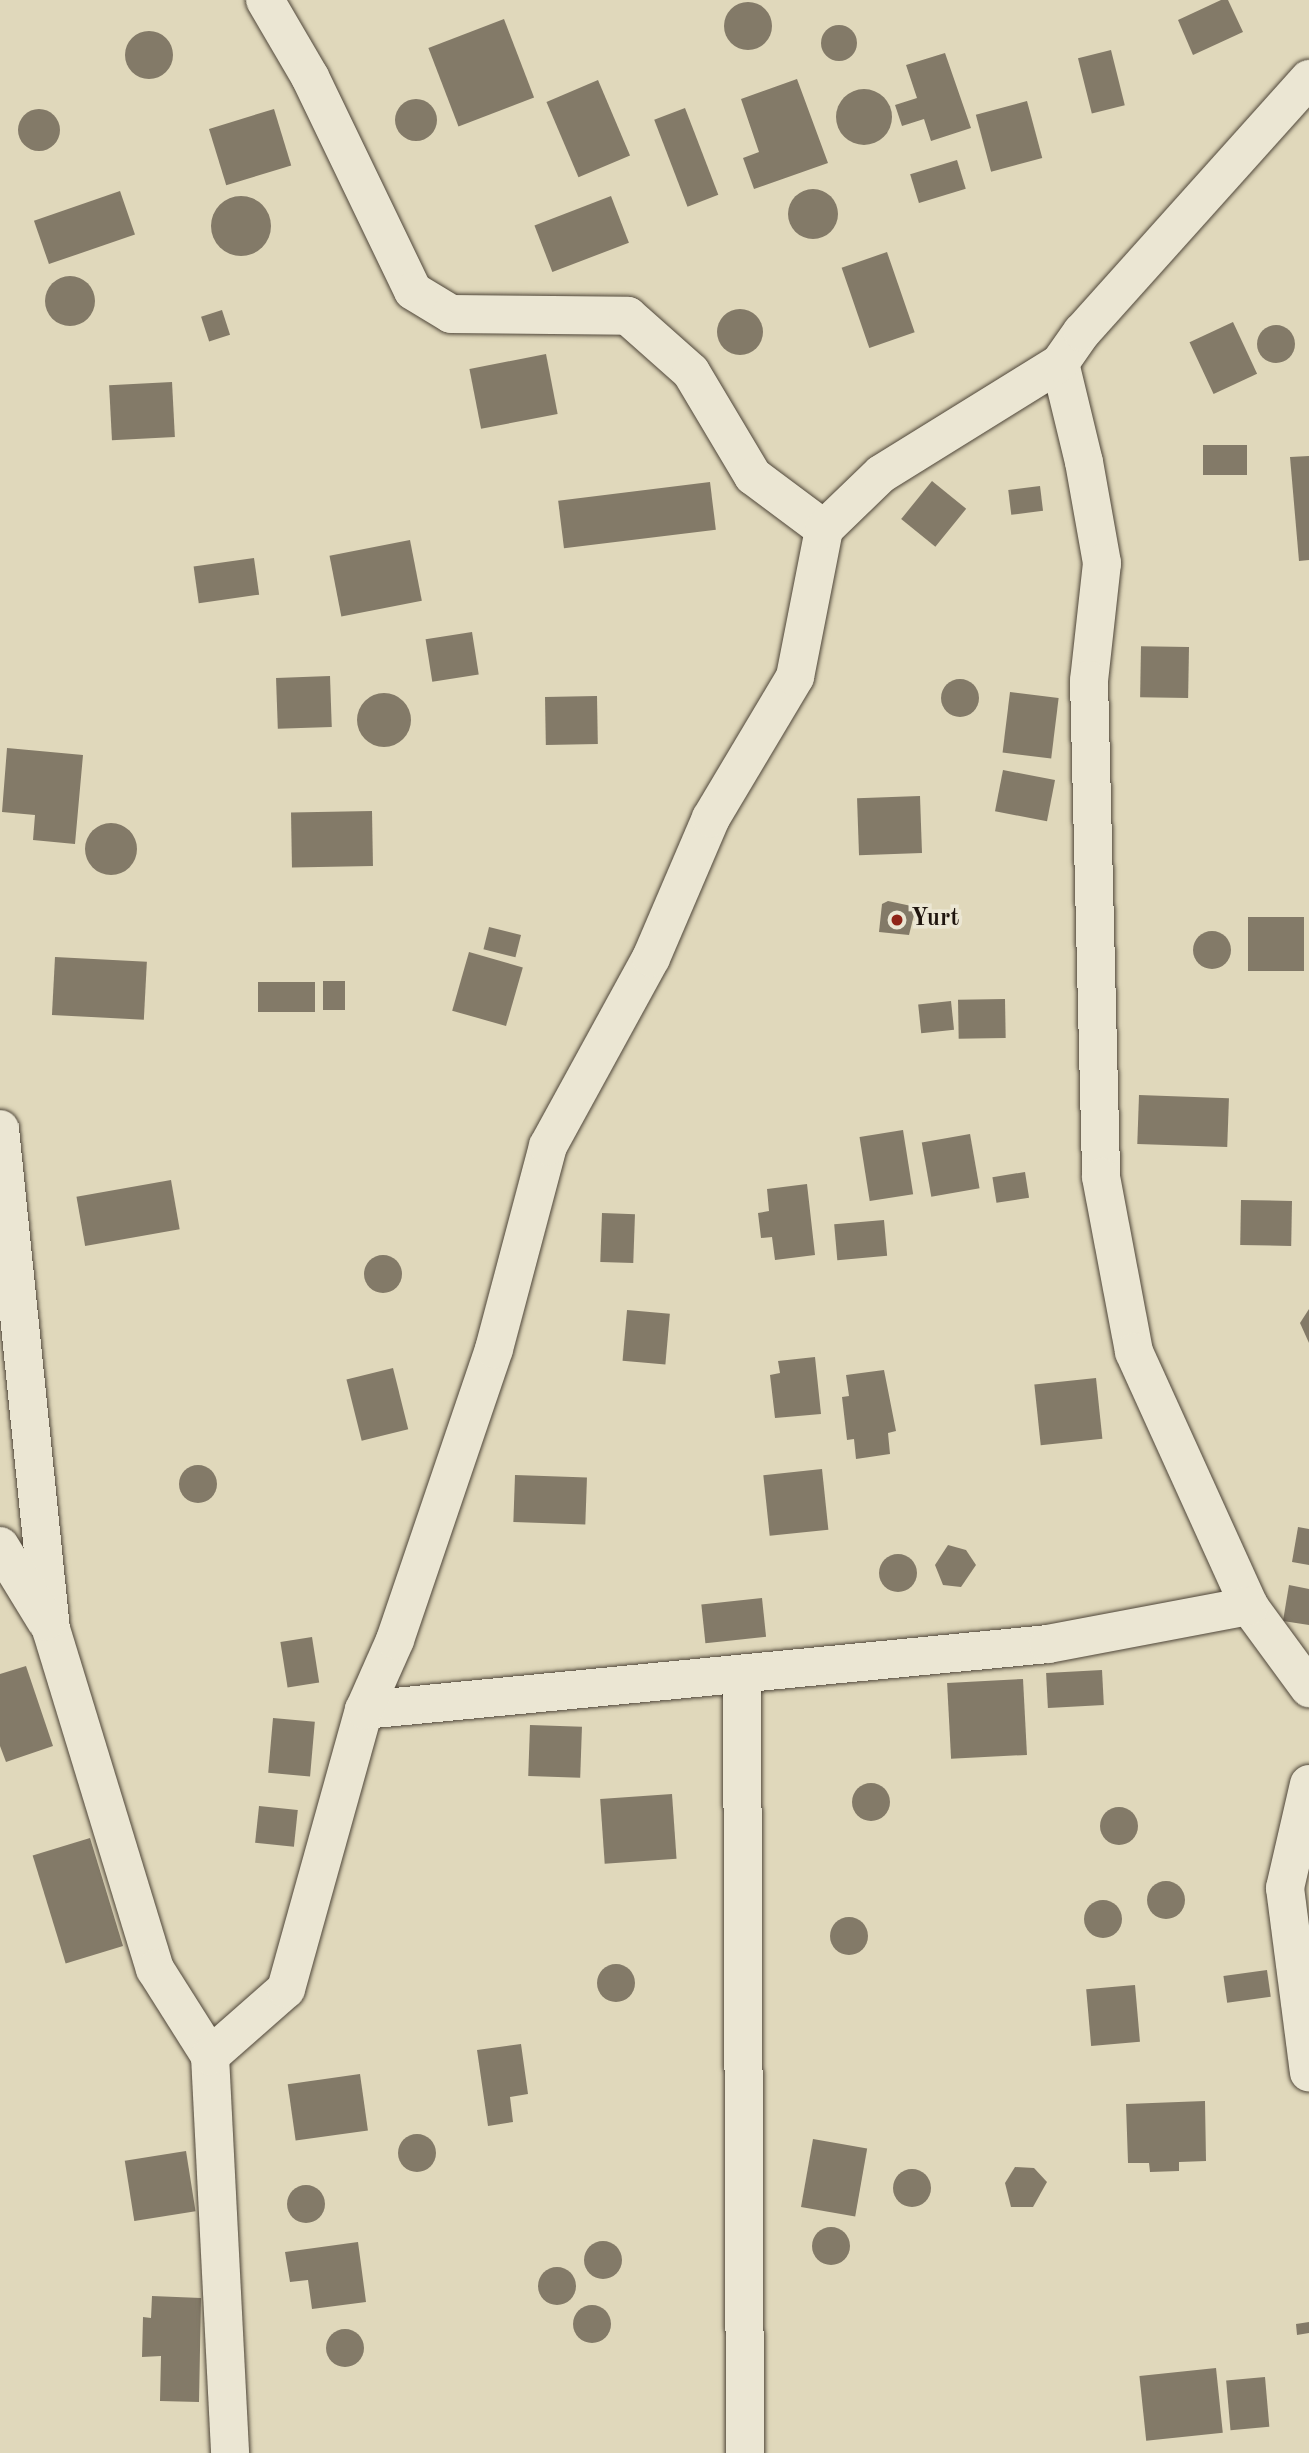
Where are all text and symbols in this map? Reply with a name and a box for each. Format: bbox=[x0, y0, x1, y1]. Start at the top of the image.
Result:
place label: Yurt bbox=[911, 906, 959, 934]
marker: Yurt bbox=[889, 912, 905, 928]

